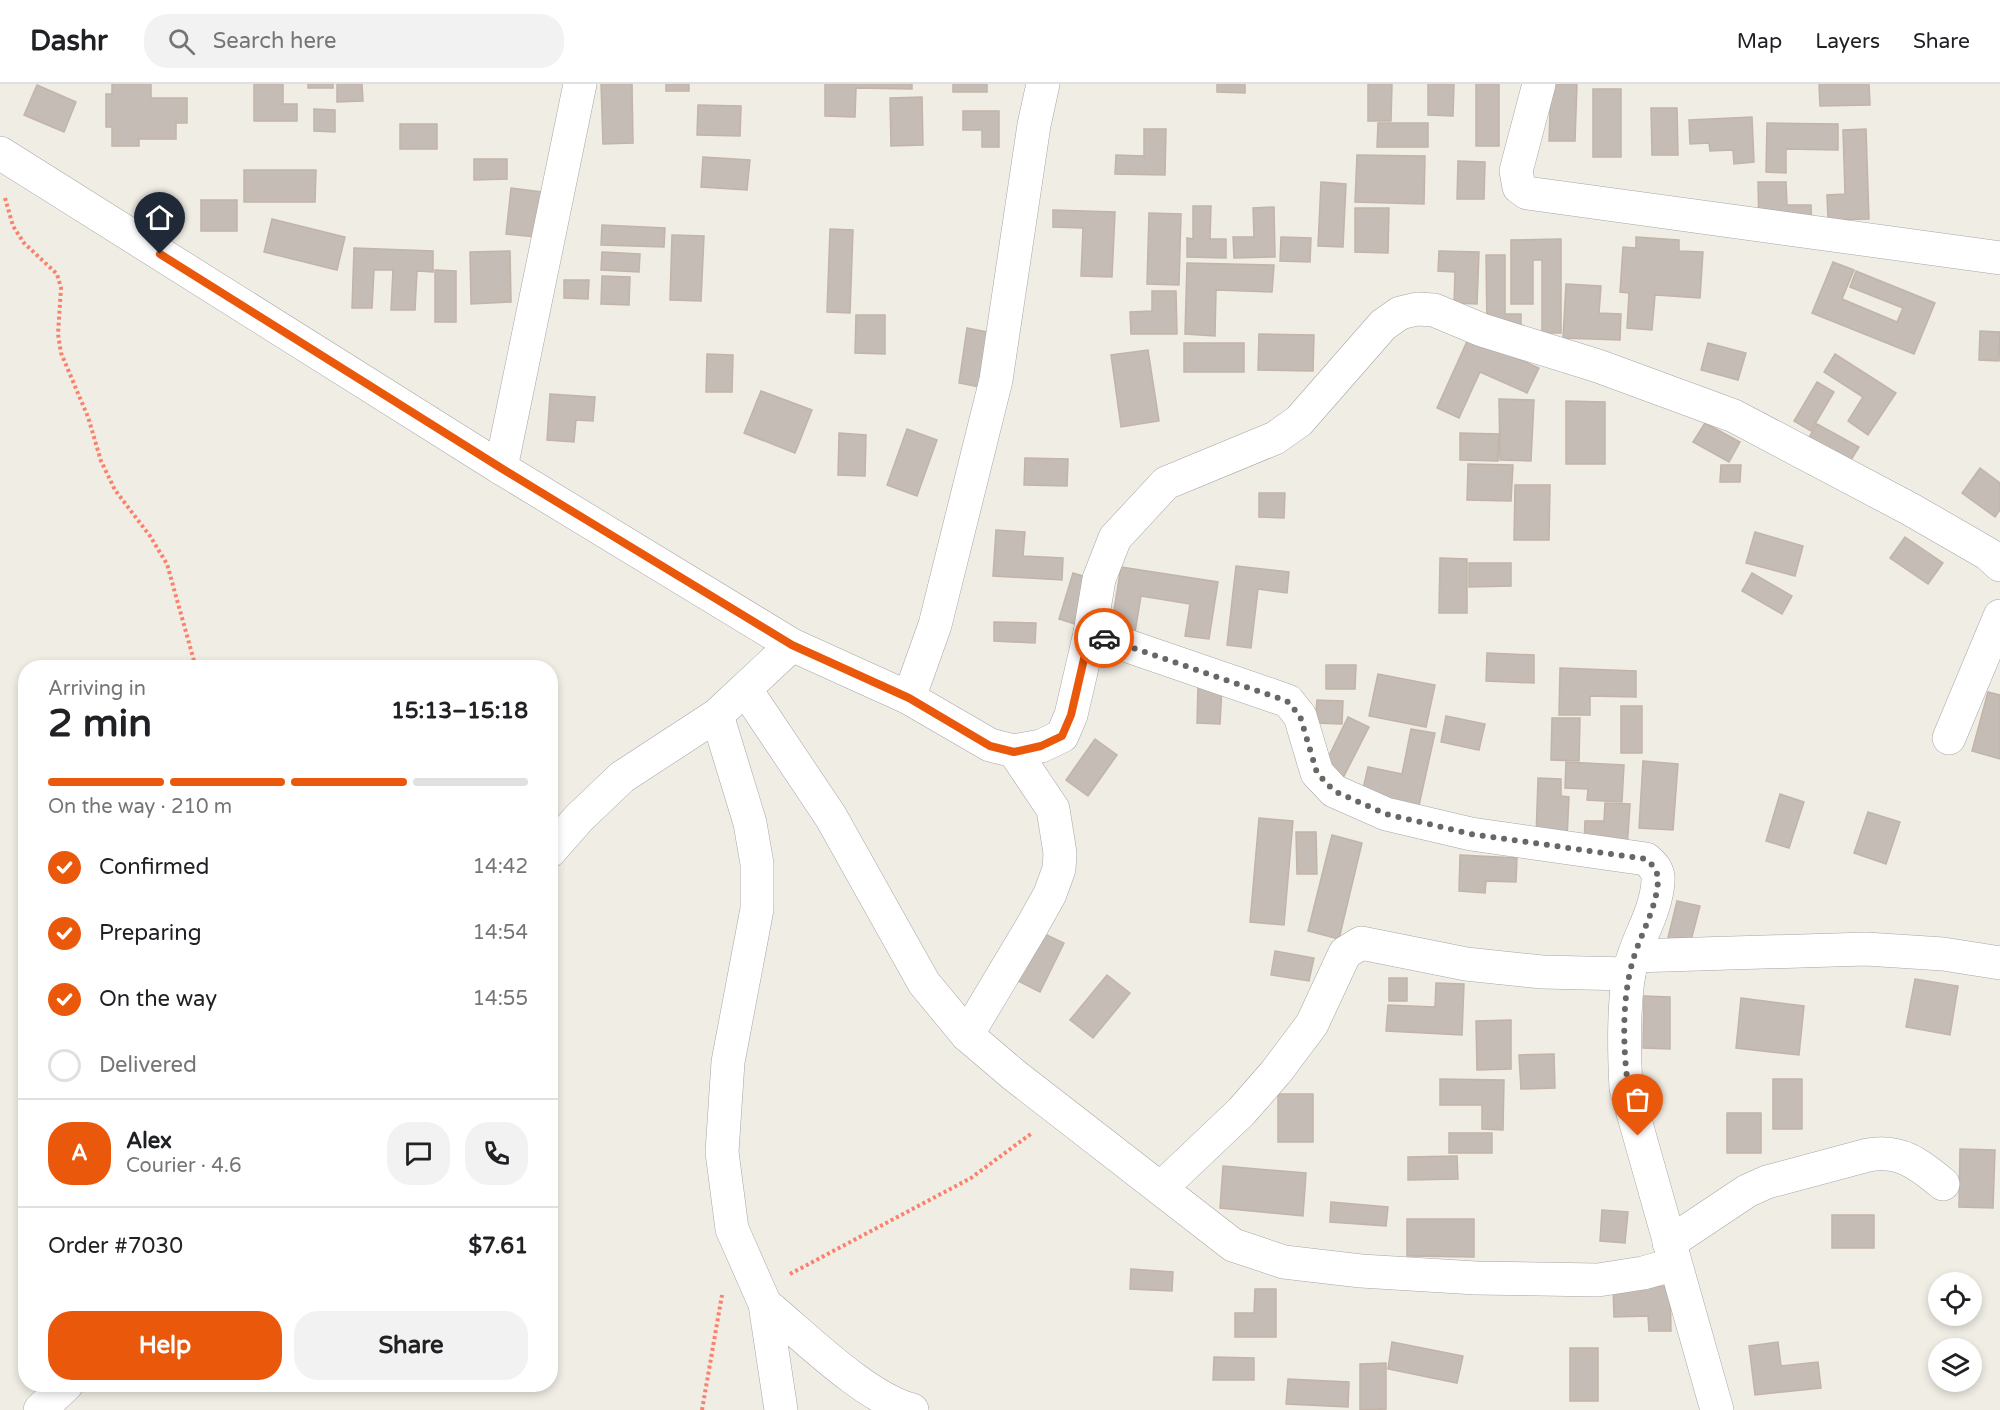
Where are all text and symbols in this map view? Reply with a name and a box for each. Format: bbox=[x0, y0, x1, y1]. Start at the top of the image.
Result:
search box bbox=[144, 14, 564, 68]
text: Dashr bbox=[30, 24, 108, 58]
icon: search bbox=[165, 25, 198, 58]
text: Search here bbox=[213, 28, 336, 54]
text: Map bbox=[1737, 29, 1782, 54]
text: Layers bbox=[1815, 29, 1880, 54]
text: Share bbox=[1913, 29, 1970, 54]
pin bbox=[134, 192, 185, 254]
icon: home bbox=[143, 201, 176, 234]
courier bbox=[1074, 608, 1134, 668]
icon: car bbox=[1088, 622, 1121, 655]
text: Arriving in bbox=[48, 677, 146, 701]
text: 15:13–15:18 bbox=[391, 698, 528, 724]
text: 2 min bbox=[48, 700, 152, 747]
text: On the way · 210 m bbox=[48, 795, 232, 819]
icon: check bbox=[48, 851, 81, 884]
text: Confirmed bbox=[99, 854, 209, 880]
text: 14:42 bbox=[473, 855, 528, 879]
icon: check bbox=[48, 917, 81, 950]
text: Preparing bbox=[99, 920, 202, 946]
text: 14:54 bbox=[473, 921, 528, 945]
icon: check bbox=[48, 983, 81, 1016]
text: On the way bbox=[99, 986, 217, 1012]
text: 14:55 bbox=[473, 987, 528, 1011]
text: Delivered bbox=[99, 1052, 197, 1078]
pin bbox=[1612, 1074, 1663, 1136]
icon: bag bbox=[1621, 1083, 1654, 1116]
button: chat bbox=[387, 1122, 450, 1185]
button: phone bbox=[465, 1122, 528, 1185]
text: Alex bbox=[126, 1128, 172, 1154]
text: A bbox=[71, 1140, 88, 1166]
text: Courier · 4.6 bbox=[126, 1154, 241, 1178]
text: Order #7030 bbox=[48, 1233, 183, 1259]
text: $7.61 bbox=[468, 1233, 528, 1259]
map controls bbox=[1928, 1272, 1982, 1392]
button: locate bbox=[1928, 1272, 1982, 1326]
button: Help bbox=[48, 1311, 282, 1380]
button: Share bbox=[294, 1311, 528, 1380]
button: layers bbox=[1928, 1338, 1982, 1392]

